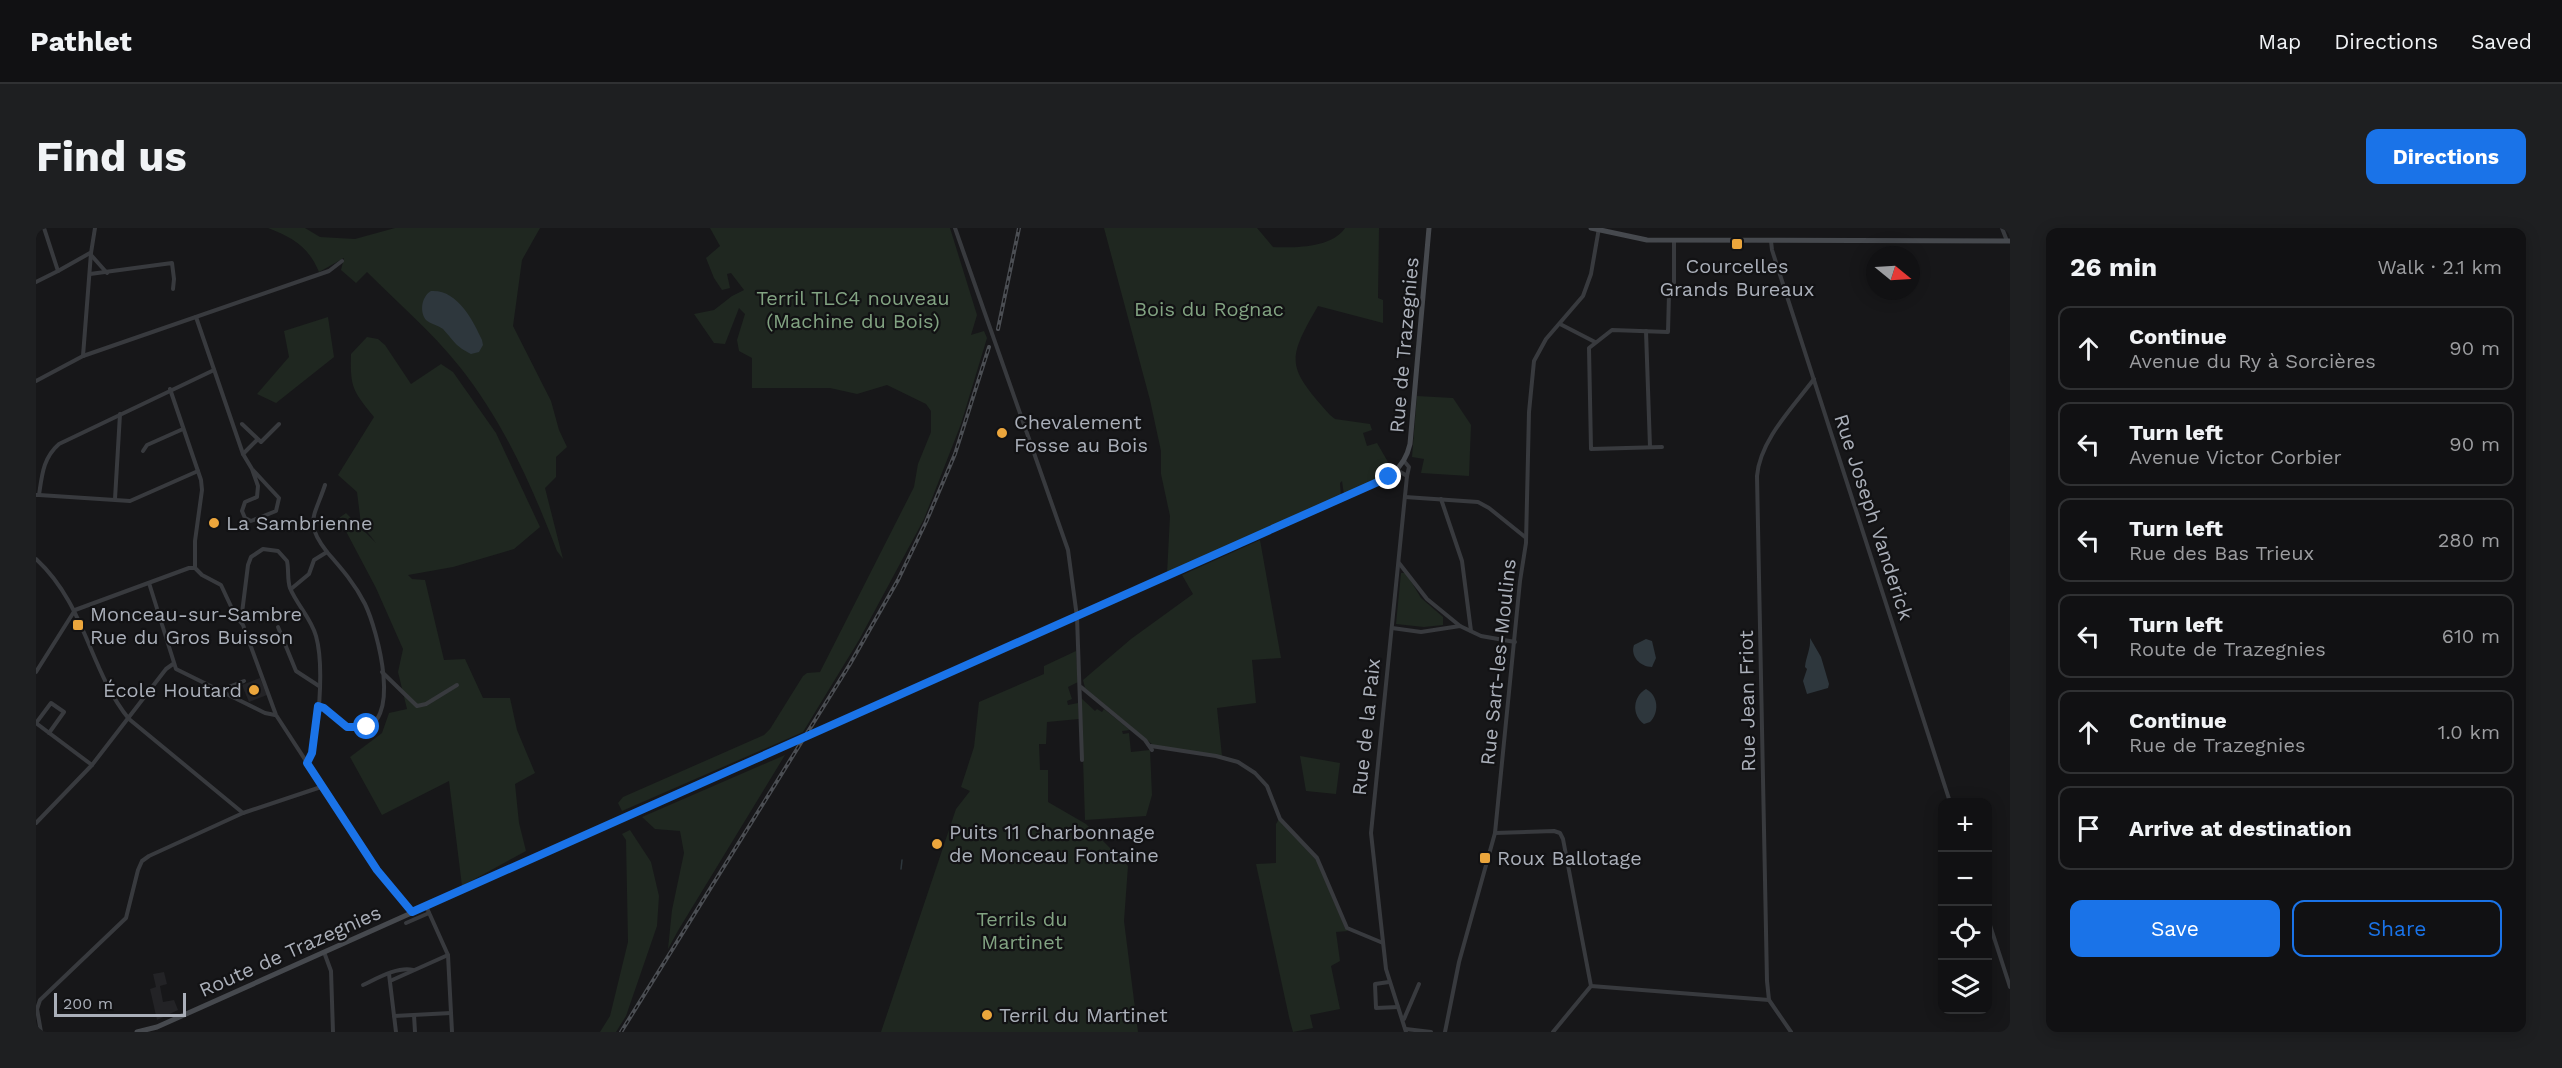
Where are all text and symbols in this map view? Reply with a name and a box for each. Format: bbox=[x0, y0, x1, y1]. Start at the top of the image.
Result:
text: Pathlet bbox=[30, 25, 132, 58]
text: Map bbox=[2258, 29, 2301, 54]
text: Directions bbox=[2334, 29, 2438, 54]
text: Saved bbox=[2471, 29, 2532, 54]
button: Directions bbox=[2366, 129, 2526, 184]
text: Find us bbox=[36, 132, 187, 181]
marker: Courcelles Grands Bureaux bbox=[1730, 237, 1744, 251]
north arrow bbox=[1866, 246, 1920, 300]
text: 26 min bbox=[2070, 252, 2157, 282]
place label: Courcelles Grands Bureaux bbox=[1659, 254, 1815, 301]
text: Walk · 2.1 km bbox=[2377, 255, 2502, 279]
street label: Rue de Trazegnies bbox=[1384, 256, 1424, 434]
park label: Terril TLC4 nouveau (Machine du Bois) bbox=[756, 286, 950, 333]
park label: Bois du Rognac bbox=[1134, 297, 1284, 321]
text: Continue bbox=[2129, 324, 2227, 349]
icon: ahead bbox=[2072, 332, 2105, 365]
text: 90 m bbox=[2449, 336, 2500, 360]
text: Avenue du Ry à Sorcières bbox=[2129, 349, 2376, 373]
place label: Chevalement Fosse au Bois bbox=[1014, 410, 1148, 457]
street label: Rue Joseph Vanderick bbox=[1829, 411, 1919, 623]
text: Turn left bbox=[2129, 420, 2223, 445]
marker: Chevalement Fosse au Bois bbox=[995, 426, 1009, 440]
icon: left bbox=[2072, 428, 2105, 461]
text: 90 m bbox=[2449, 432, 2500, 456]
text: Avenue Victor Corbier bbox=[2129, 445, 2342, 469]
route end bbox=[1375, 463, 1401, 489]
place label: La Sambrienne bbox=[226, 511, 373, 535]
marker: La Sambrienne bbox=[207, 516, 221, 530]
text: Turn left bbox=[2129, 516, 2223, 541]
icon: left bbox=[2072, 524, 2105, 557]
text: 280 m bbox=[2438, 528, 2500, 552]
text: Rue des Bas Trieux bbox=[2129, 541, 2314, 565]
street label: Rue Sart-les-Moulins bbox=[1475, 557, 1521, 767]
place label: Monceau-sur-Sambre Rue du Gros Buisson bbox=[90, 602, 302, 649]
text: Turn left bbox=[2129, 612, 2223, 637]
marker: Monceau-sur-Sambre Rue du Gros Buisson bbox=[71, 618, 85, 632]
icon: left bbox=[2072, 620, 2105, 653]
text: 610 m bbox=[2442, 624, 2500, 648]
street label: Rue Jean Friot bbox=[1734, 629, 1760, 772]
text: Route de Trazegnies bbox=[2129, 637, 2326, 661]
street label: Rue de la Paix bbox=[1347, 657, 1385, 797]
place label: École Houtard bbox=[103, 678, 242, 702]
marker: École Houtard bbox=[247, 683, 261, 697]
text: Continue bbox=[2129, 708, 2227, 733]
route start bbox=[353, 713, 379, 739]
icon: ahead bbox=[2072, 716, 2105, 749]
text: 1.0 km bbox=[2438, 720, 2500, 744]
text: Rue de Trazegnies bbox=[2129, 733, 2306, 757]
map controls bbox=[1938, 798, 1992, 1014]
button: + bbox=[1938, 798, 1992, 852]
icon: arrive bbox=[2072, 812, 2105, 845]
text: Arrive at destination bbox=[2129, 816, 2352, 841]
place label: Puits 11 Charbonnage de Monceau Fontaine bbox=[949, 820, 1159, 867]
marker: Puits 11 Charbonnage de Monceau Fontaine bbox=[930, 837, 944, 851]
place label: Roux Ballotage bbox=[1497, 846, 1642, 870]
marker: Roux Ballotage bbox=[1478, 851, 1492, 865]
button: − bbox=[1938, 852, 1992, 906]
street label: Route de Trazegnies bbox=[195, 900, 385, 1002]
button: Save bbox=[2070, 900, 2280, 957]
button: Share bbox=[2292, 900, 2502, 957]
button: locate bbox=[1938, 906, 1992, 960]
park label: Terrils du Martinet bbox=[976, 907, 1068, 954]
button: layers bbox=[1938, 960, 1992, 1014]
scale bar bbox=[54, 990, 186, 1018]
text: 200 m bbox=[63, 994, 113, 1013]
place label: Terril du Martinet bbox=[999, 1003, 1168, 1027]
marker: Terril du Martinet bbox=[980, 1008, 994, 1022]

